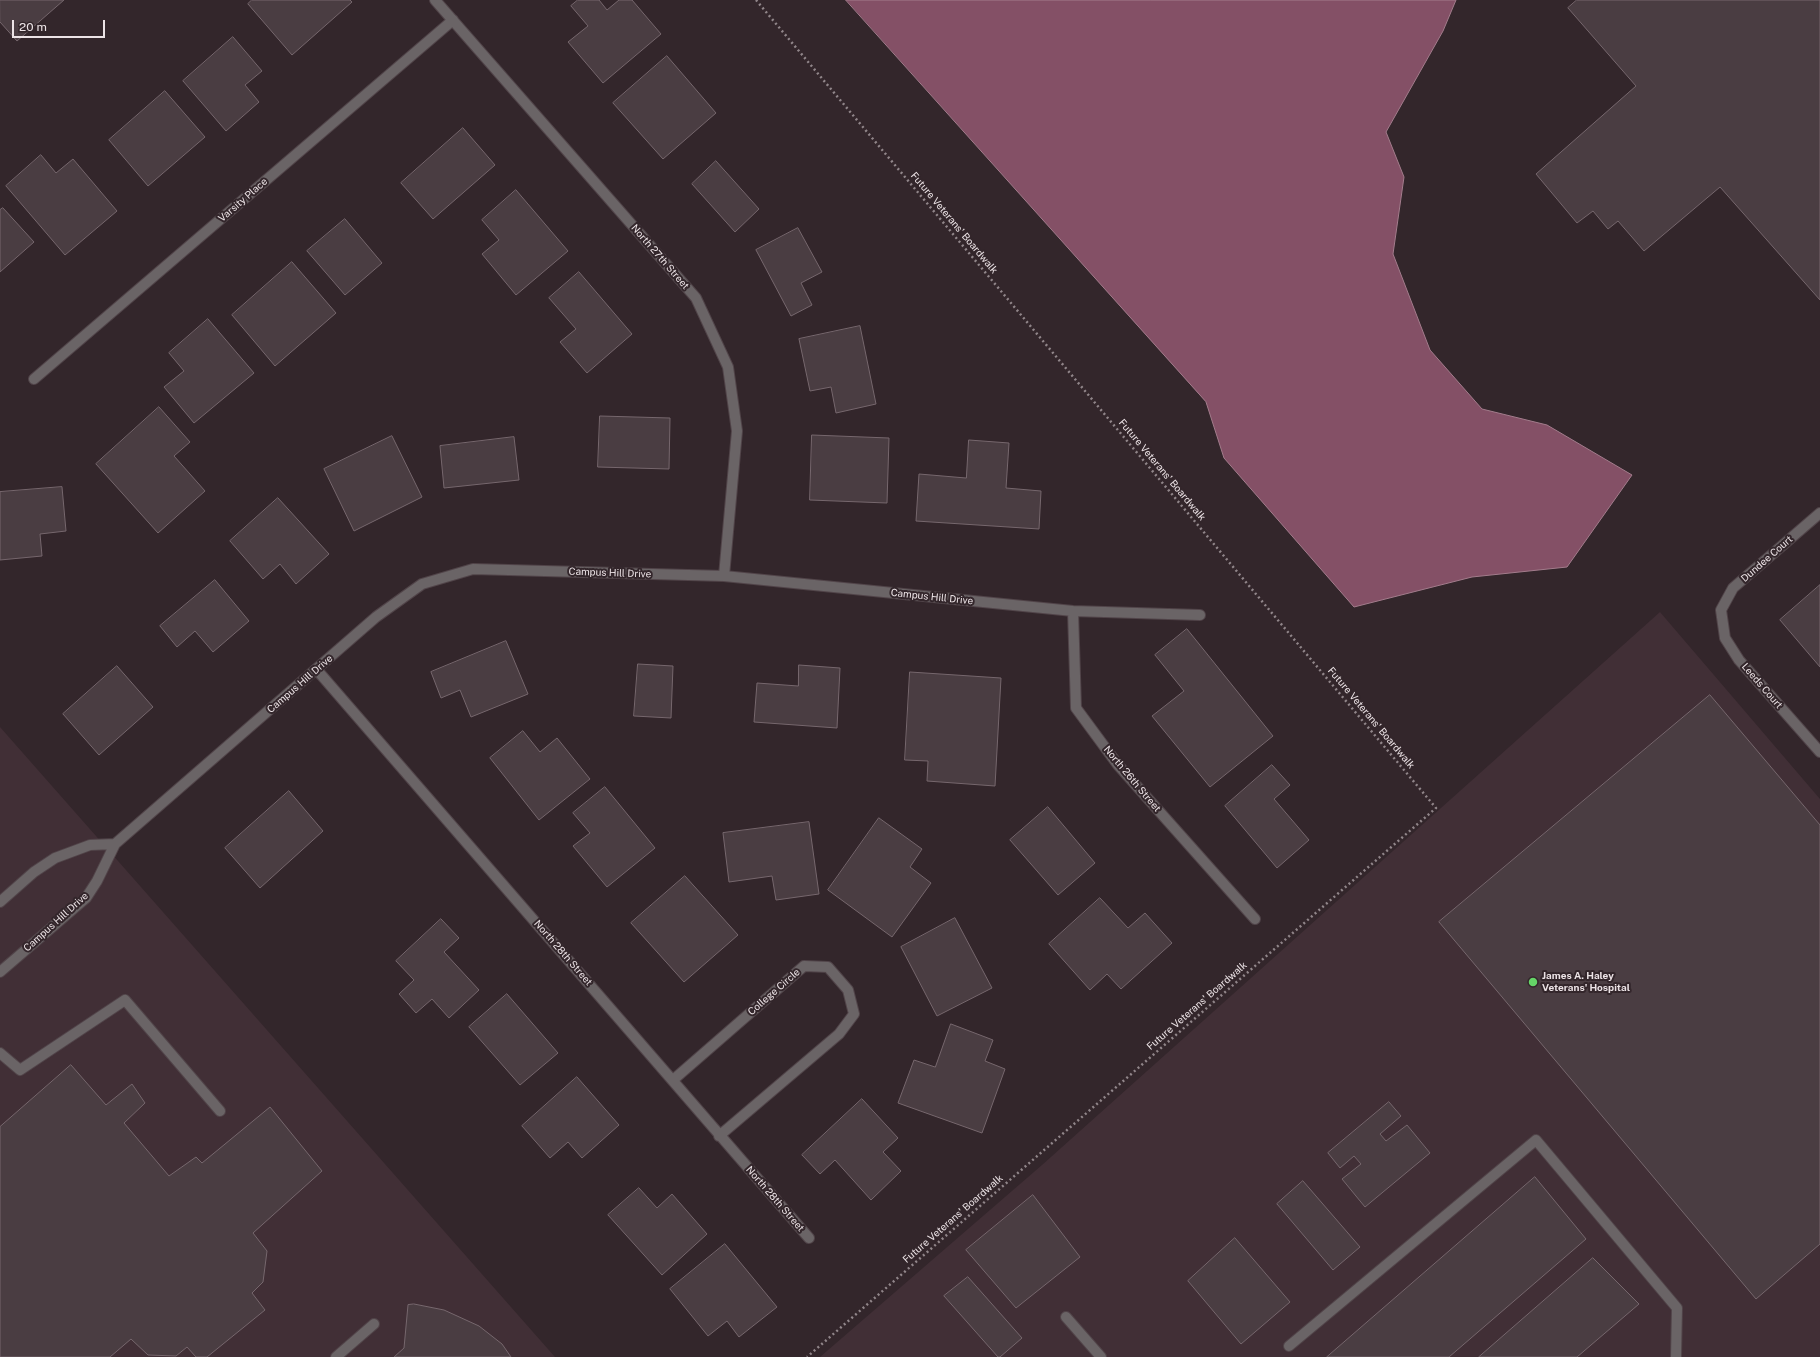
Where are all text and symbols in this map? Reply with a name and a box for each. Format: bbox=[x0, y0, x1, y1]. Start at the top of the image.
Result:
scale bar bbox=[14, 12, 107, 38]
text: 20 m bbox=[19, 20, 47, 34]
street label: Future Veterans' Boardwalk bbox=[908, 170, 1000, 276]
street label: Varsity Place bbox=[216, 176, 270, 224]
street label: North 27th Street bbox=[628, 222, 692, 292]
street label: Future Veterans' Boardwalk bbox=[1116, 417, 1208, 523]
street label: Dundee Court bbox=[1739, 533, 1795, 585]
street label: Campus Hill Drive bbox=[568, 566, 652, 580]
street label: Campus Hill Drive bbox=[890, 587, 974, 607]
street label: Campus Hill Drive bbox=[265, 652, 335, 716]
street label: Leeds Court bbox=[1739, 661, 1785, 711]
street label: Future Veterans' Boardwalk bbox=[1325, 665, 1417, 771]
street label: North 26th Street bbox=[1101, 744, 1163, 814]
street label: Campus Hill Drive bbox=[21, 890, 91, 954]
street label: North 28th Street bbox=[531, 918, 595, 988]
street label: Future Veterans' Boardwalk bbox=[1144, 959, 1250, 1053]
street label: College Circle bbox=[746, 966, 802, 1018]
place label: James A. Haley Veterans' Hospital bbox=[1542, 970, 1630, 994]
marker: James A. Haley Veterans' Hospital bbox=[1527, 976, 1539, 988]
street label: North 28th Street bbox=[743, 1164, 807, 1234]
street label: Future Veterans' Boardwalk bbox=[900, 1172, 1006, 1266]

